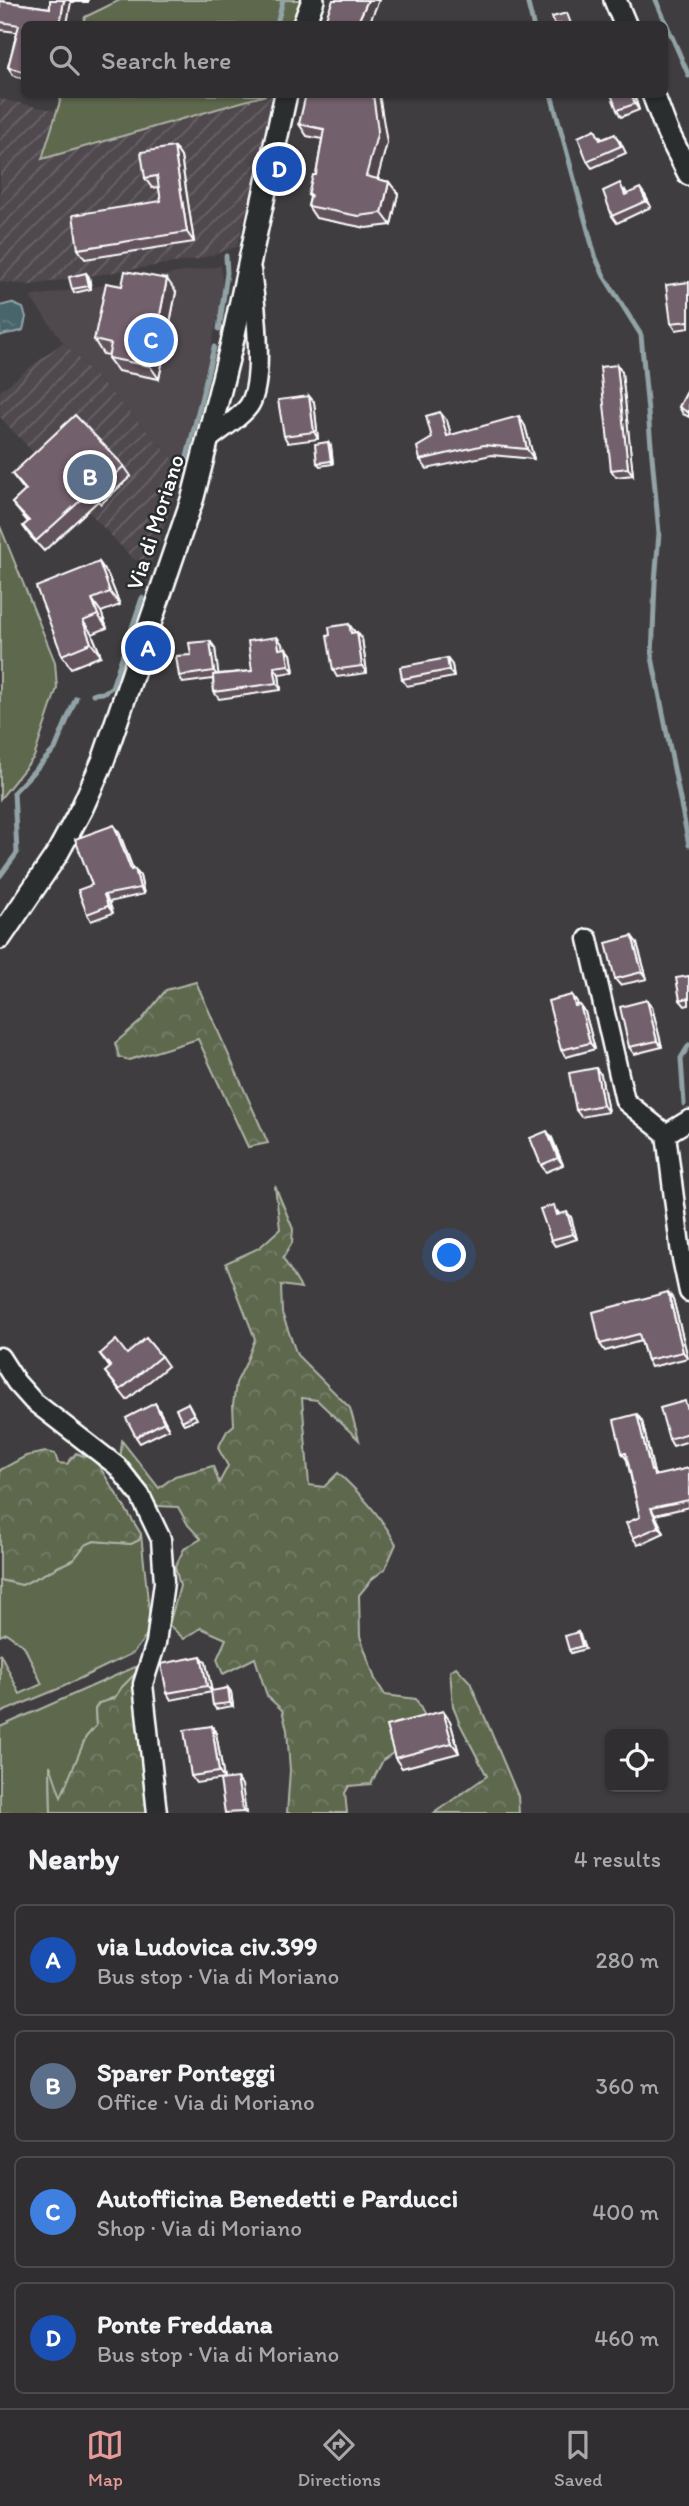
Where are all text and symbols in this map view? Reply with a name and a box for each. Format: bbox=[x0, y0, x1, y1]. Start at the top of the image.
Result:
search box bbox=[21, 21, 668, 98]
icon: search bbox=[45, 41, 83, 79]
text: Search here bbox=[101, 44, 231, 76]
pin: D bbox=[256, 143, 302, 195]
pin: C bbox=[128, 314, 174, 366]
pin: B bbox=[67, 451, 113, 503]
street label: Via di Moriano bbox=[120, 451, 190, 593]
pin: A bbox=[125, 622, 171, 674]
your location bbox=[432, 1238, 466, 1272]
map controls bbox=[605, 1729, 668, 1792]
button: locate bbox=[605, 1729, 668, 1792]
text: Nearby bbox=[28, 1840, 119, 1877]
text: 4 results bbox=[574, 1845, 661, 1873]
text: via Ludovica civ.399 bbox=[97, 1930, 318, 1962]
text: A bbox=[46, 1946, 60, 1974]
text: 280 m bbox=[596, 1946, 659, 1974]
text: Bus stop · Via di Moriano bbox=[97, 1962, 339, 1990]
text: Sparer Ponteggi bbox=[97, 2056, 275, 2088]
text: B bbox=[46, 2072, 60, 2100]
text: 360 m bbox=[596, 2072, 659, 2100]
text: Office · Via di Moriano bbox=[97, 2088, 315, 2116]
text: Autofficina Benedetti e Parducci bbox=[97, 2182, 458, 2214]
text: C bbox=[46, 2198, 60, 2226]
text: 400 m bbox=[592, 2198, 659, 2226]
text: Shop · Via di Moriano bbox=[97, 2214, 302, 2242]
text: Ponte Freddana bbox=[97, 2308, 273, 2340]
text: D bbox=[45, 2324, 61, 2352]
text: 460 m bbox=[594, 2324, 659, 2352]
text: Bus stop · Via di Moriano bbox=[97, 2340, 339, 2368]
tab: Map bbox=[86, 2426, 124, 2491]
tab: Directions bbox=[297, 2426, 381, 2491]
tab: Saved bbox=[554, 2426, 602, 2491]

